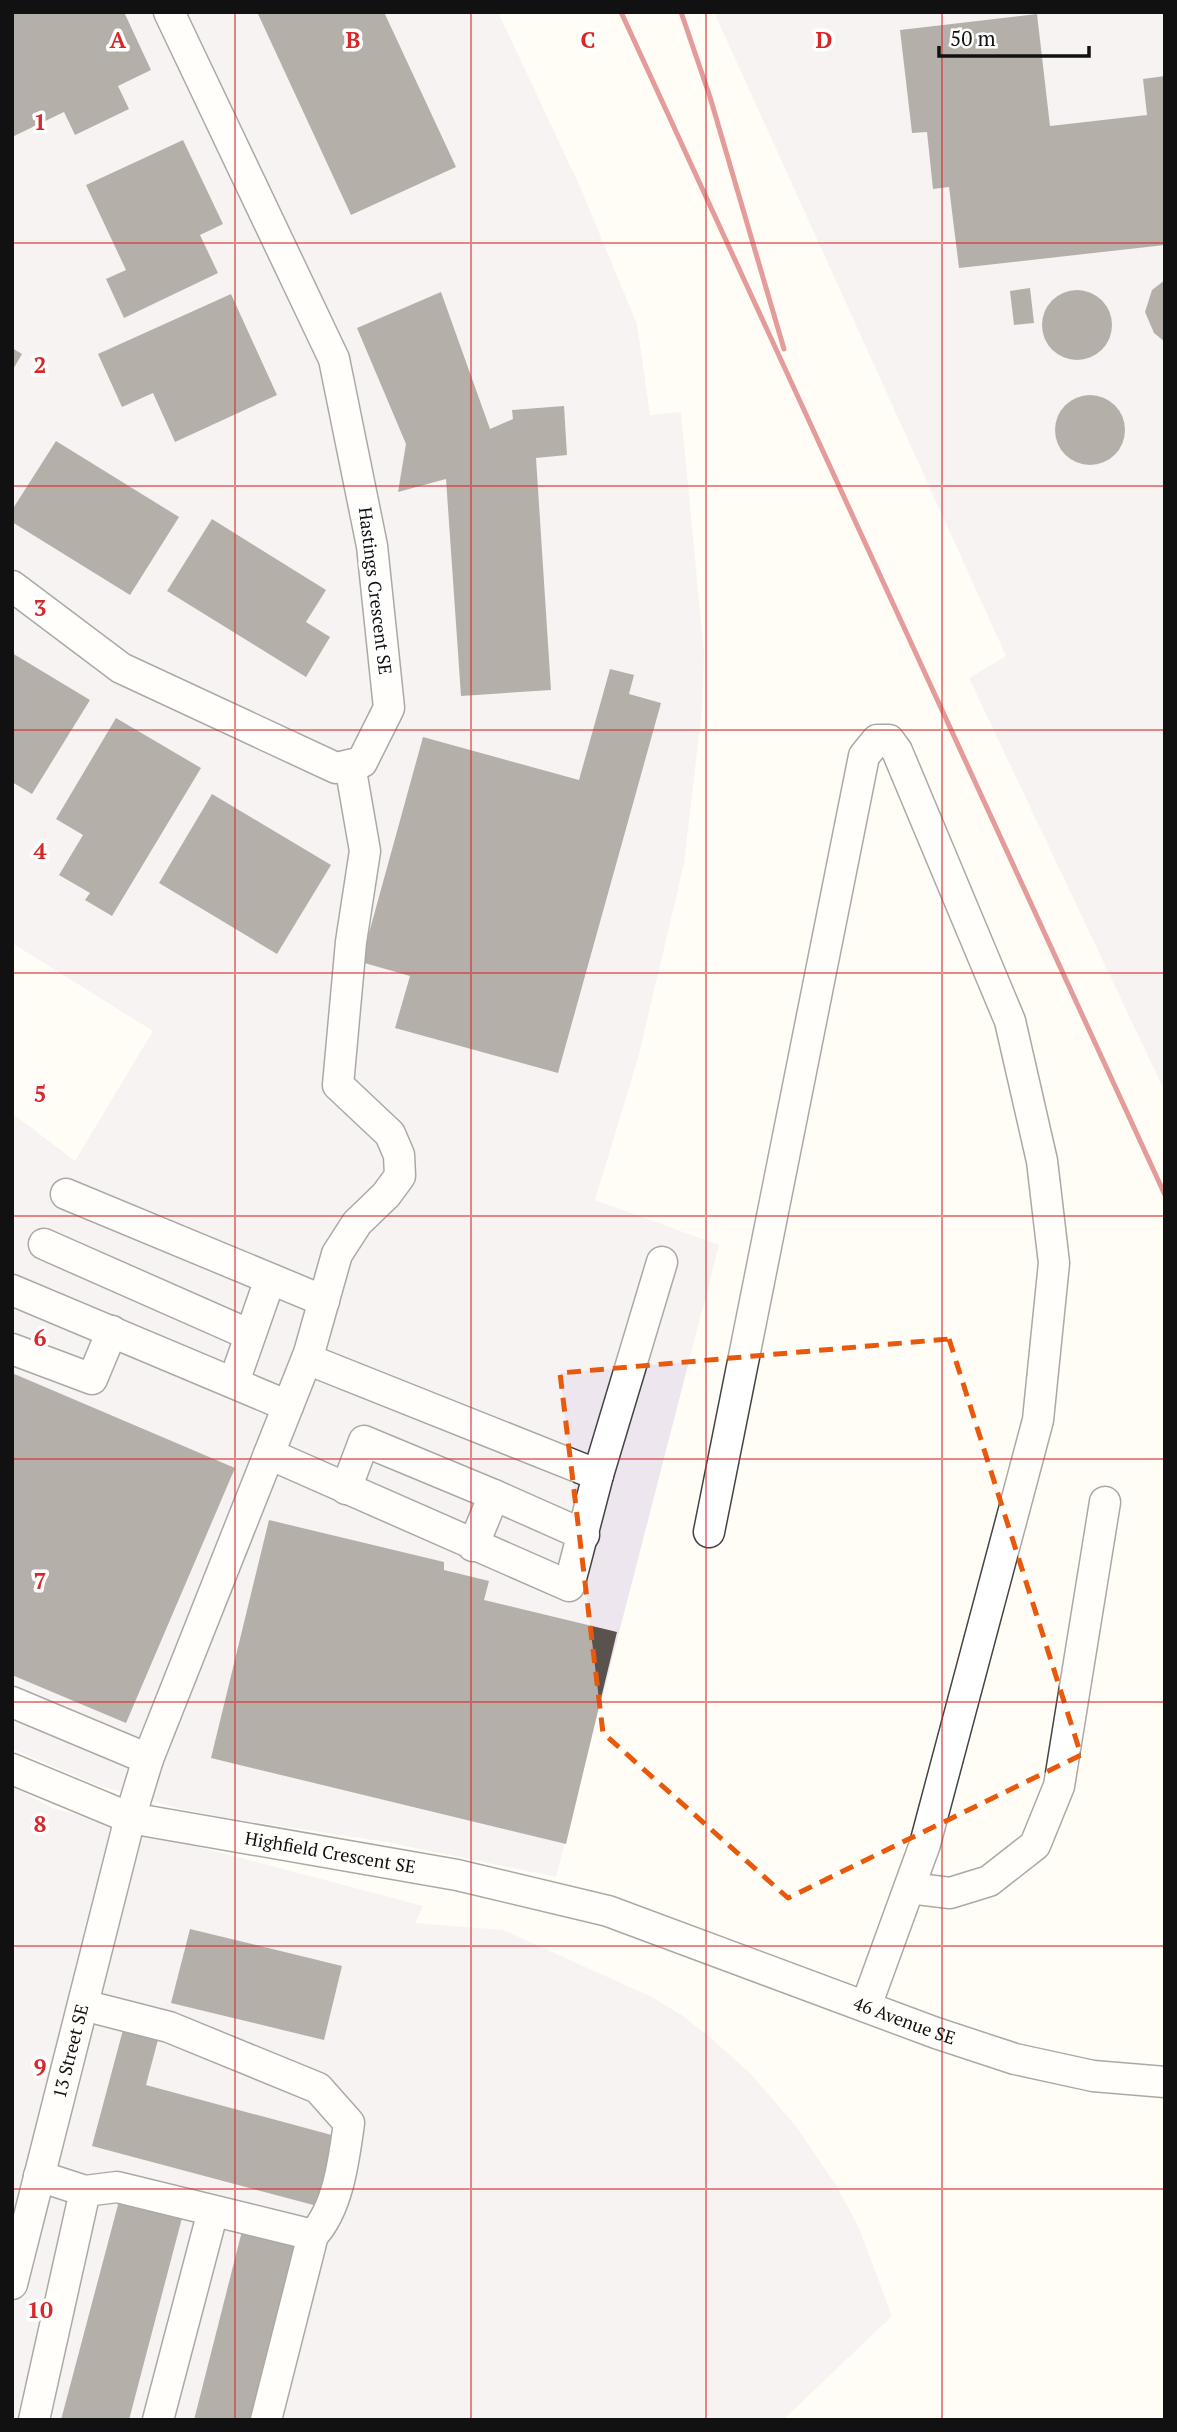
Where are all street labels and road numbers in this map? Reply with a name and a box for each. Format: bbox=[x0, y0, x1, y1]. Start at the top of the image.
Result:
street label: Hastings Crescent SE bbox=[354, 506, 398, 676]
street label: Highfield Crescent SE bbox=[243, 1825, 417, 1879]
street label: 46 Avenue SE bbox=[850, 1990, 959, 2050]
street label: 13 Street SE bbox=[47, 2002, 93, 2101]

